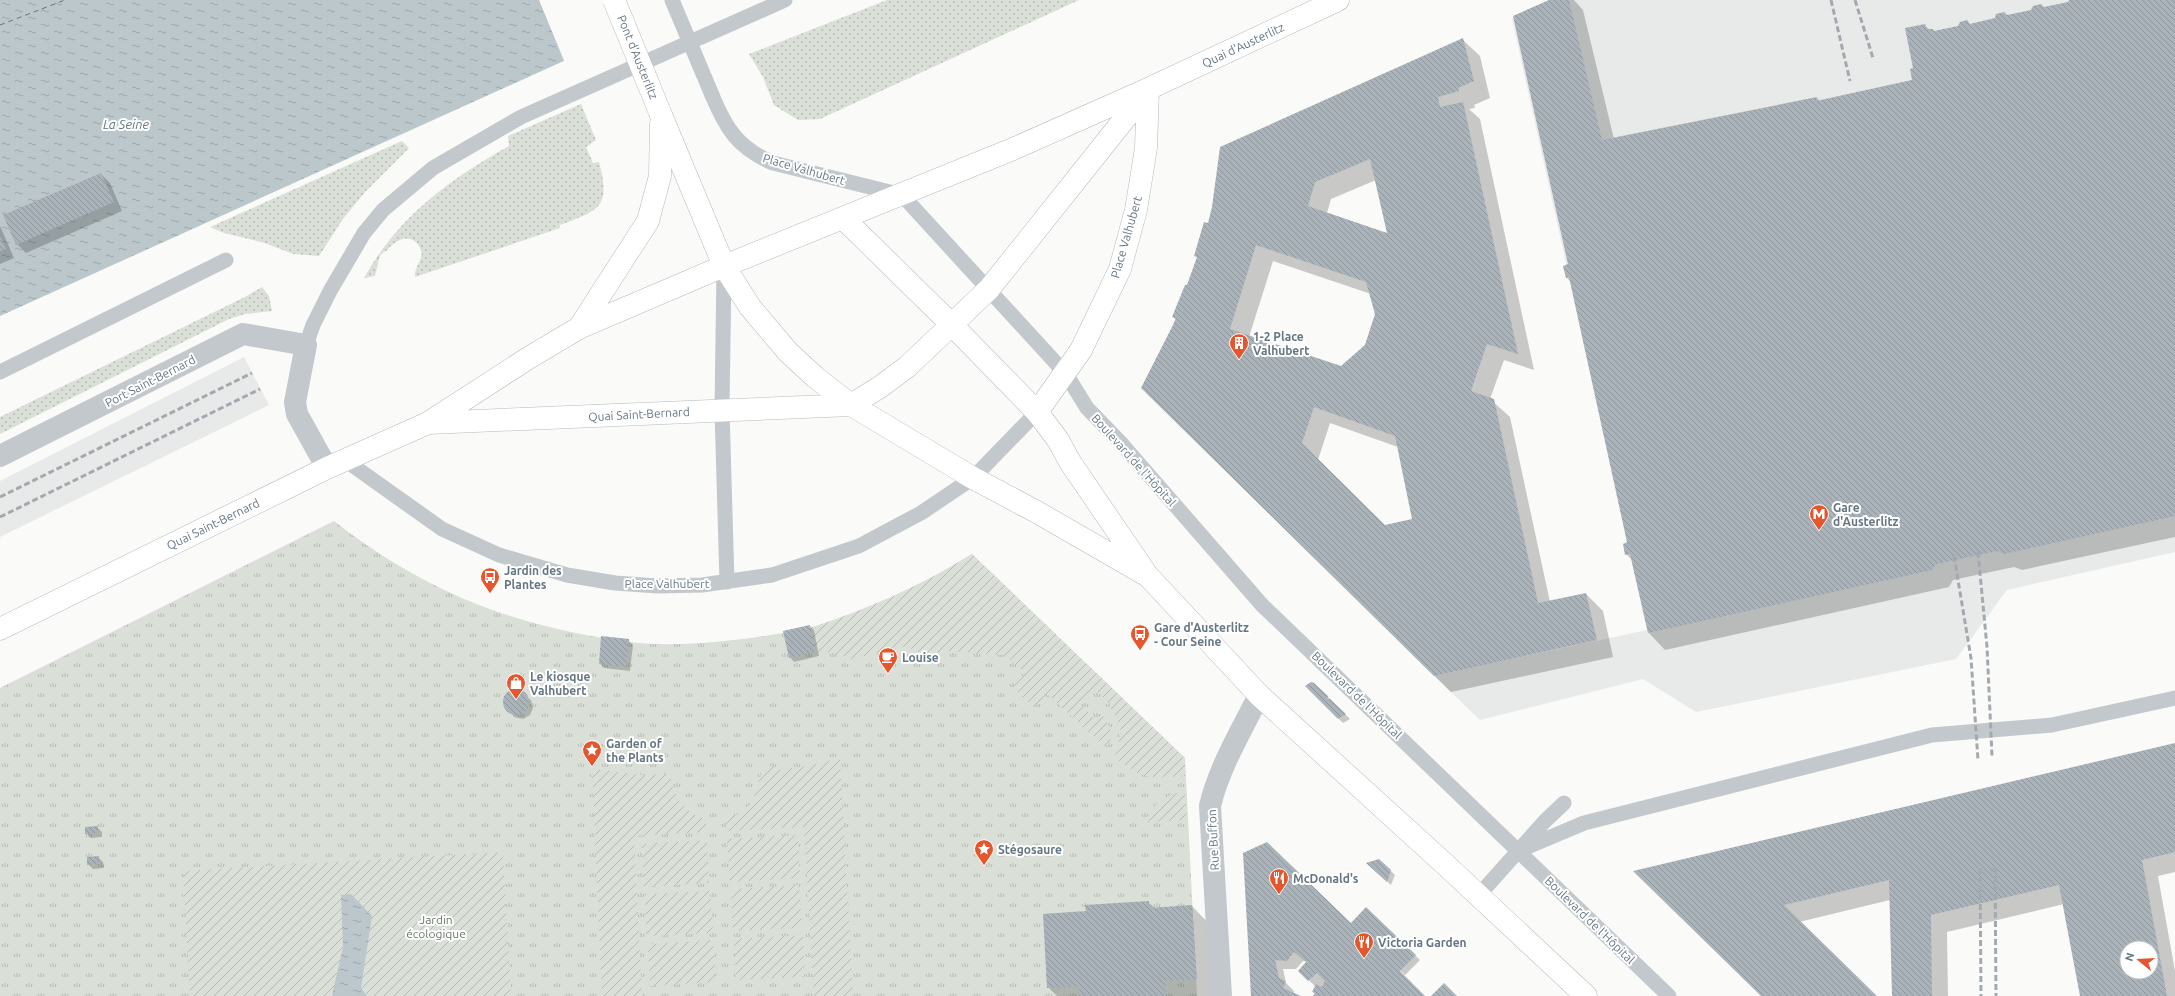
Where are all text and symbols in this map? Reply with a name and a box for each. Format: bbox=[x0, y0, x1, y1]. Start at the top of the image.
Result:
street label: Pont d'Austerlitz bbox=[615, 13, 661, 101]
street label: Quai d'Austerlitz bbox=[1200, 20, 1287, 70]
water label: La Seine bbox=[103, 117, 149, 131]
street label: Place Valhubert bbox=[761, 151, 847, 187]
street label: Place Valhubert bbox=[1108, 194, 1144, 280]
place label: 1-2 Place Valhubert bbox=[1253, 330, 1309, 357]
building icon: 1-2 Place Valhubert bbox=[1228, 332, 1250, 360]
street label: Port Saint-Bernard bbox=[103, 353, 197, 409]
street label: Quai Saint-Bernard bbox=[588, 405, 690, 423]
street label: Boulevard de l'Hôpital bbox=[1089, 411, 1179, 509]
street label: Quai Saint-Bernard bbox=[165, 496, 261, 552]
place label: Gare d'Austerlitz bbox=[1833, 501, 1899, 528]
metro station icon: Gare d'Austerlitz bbox=[1808, 503, 1830, 531]
place label: Jardin des Plantes bbox=[504, 564, 562, 591]
bus stop icon: Jardin des Plantes bbox=[479, 566, 501, 594]
street label: Place Valhubert bbox=[625, 577, 710, 590]
place label: Gare d'Austerlitz - Cour Seine bbox=[1154, 621, 1249, 648]
bus stop icon: Gare d'Austerlitz - Cour Seine bbox=[1129, 623, 1151, 651]
cafe icon: Louise bbox=[877, 646, 899, 674]
street label: Boulevard de l'Hôpital bbox=[1310, 649, 1404, 741]
place label: Louise bbox=[902, 651, 939, 664]
place label: Le kiosque Valhubert bbox=[530, 670, 591, 697]
shop icon: Le kiosque Valhubert bbox=[505, 672, 527, 700]
place label: Garden of the Plants bbox=[606, 737, 664, 764]
place icon: Garden of the Plants bbox=[581, 739, 603, 767]
street label: Rue Buffon bbox=[1205, 809, 1221, 871]
place icon: Stégosaure bbox=[973, 838, 995, 866]
place label: Stégosaure bbox=[998, 843, 1062, 856]
restaurant icon: McDonald's bbox=[1268, 867, 1290, 895]
place label: McDonald's bbox=[1293, 872, 1359, 885]
street label: Boulevard de l'Hôpital bbox=[1543, 874, 1637, 966]
park label: Jardin écologique bbox=[406, 913, 466, 940]
restaurant icon: Victoria Garden bbox=[1353, 931, 1375, 959]
place label: Victoria Garden bbox=[1378, 936, 1467, 949]
north arrow bbox=[2119, 940, 2159, 980]
text: N bbox=[2123, 951, 2136, 963]

